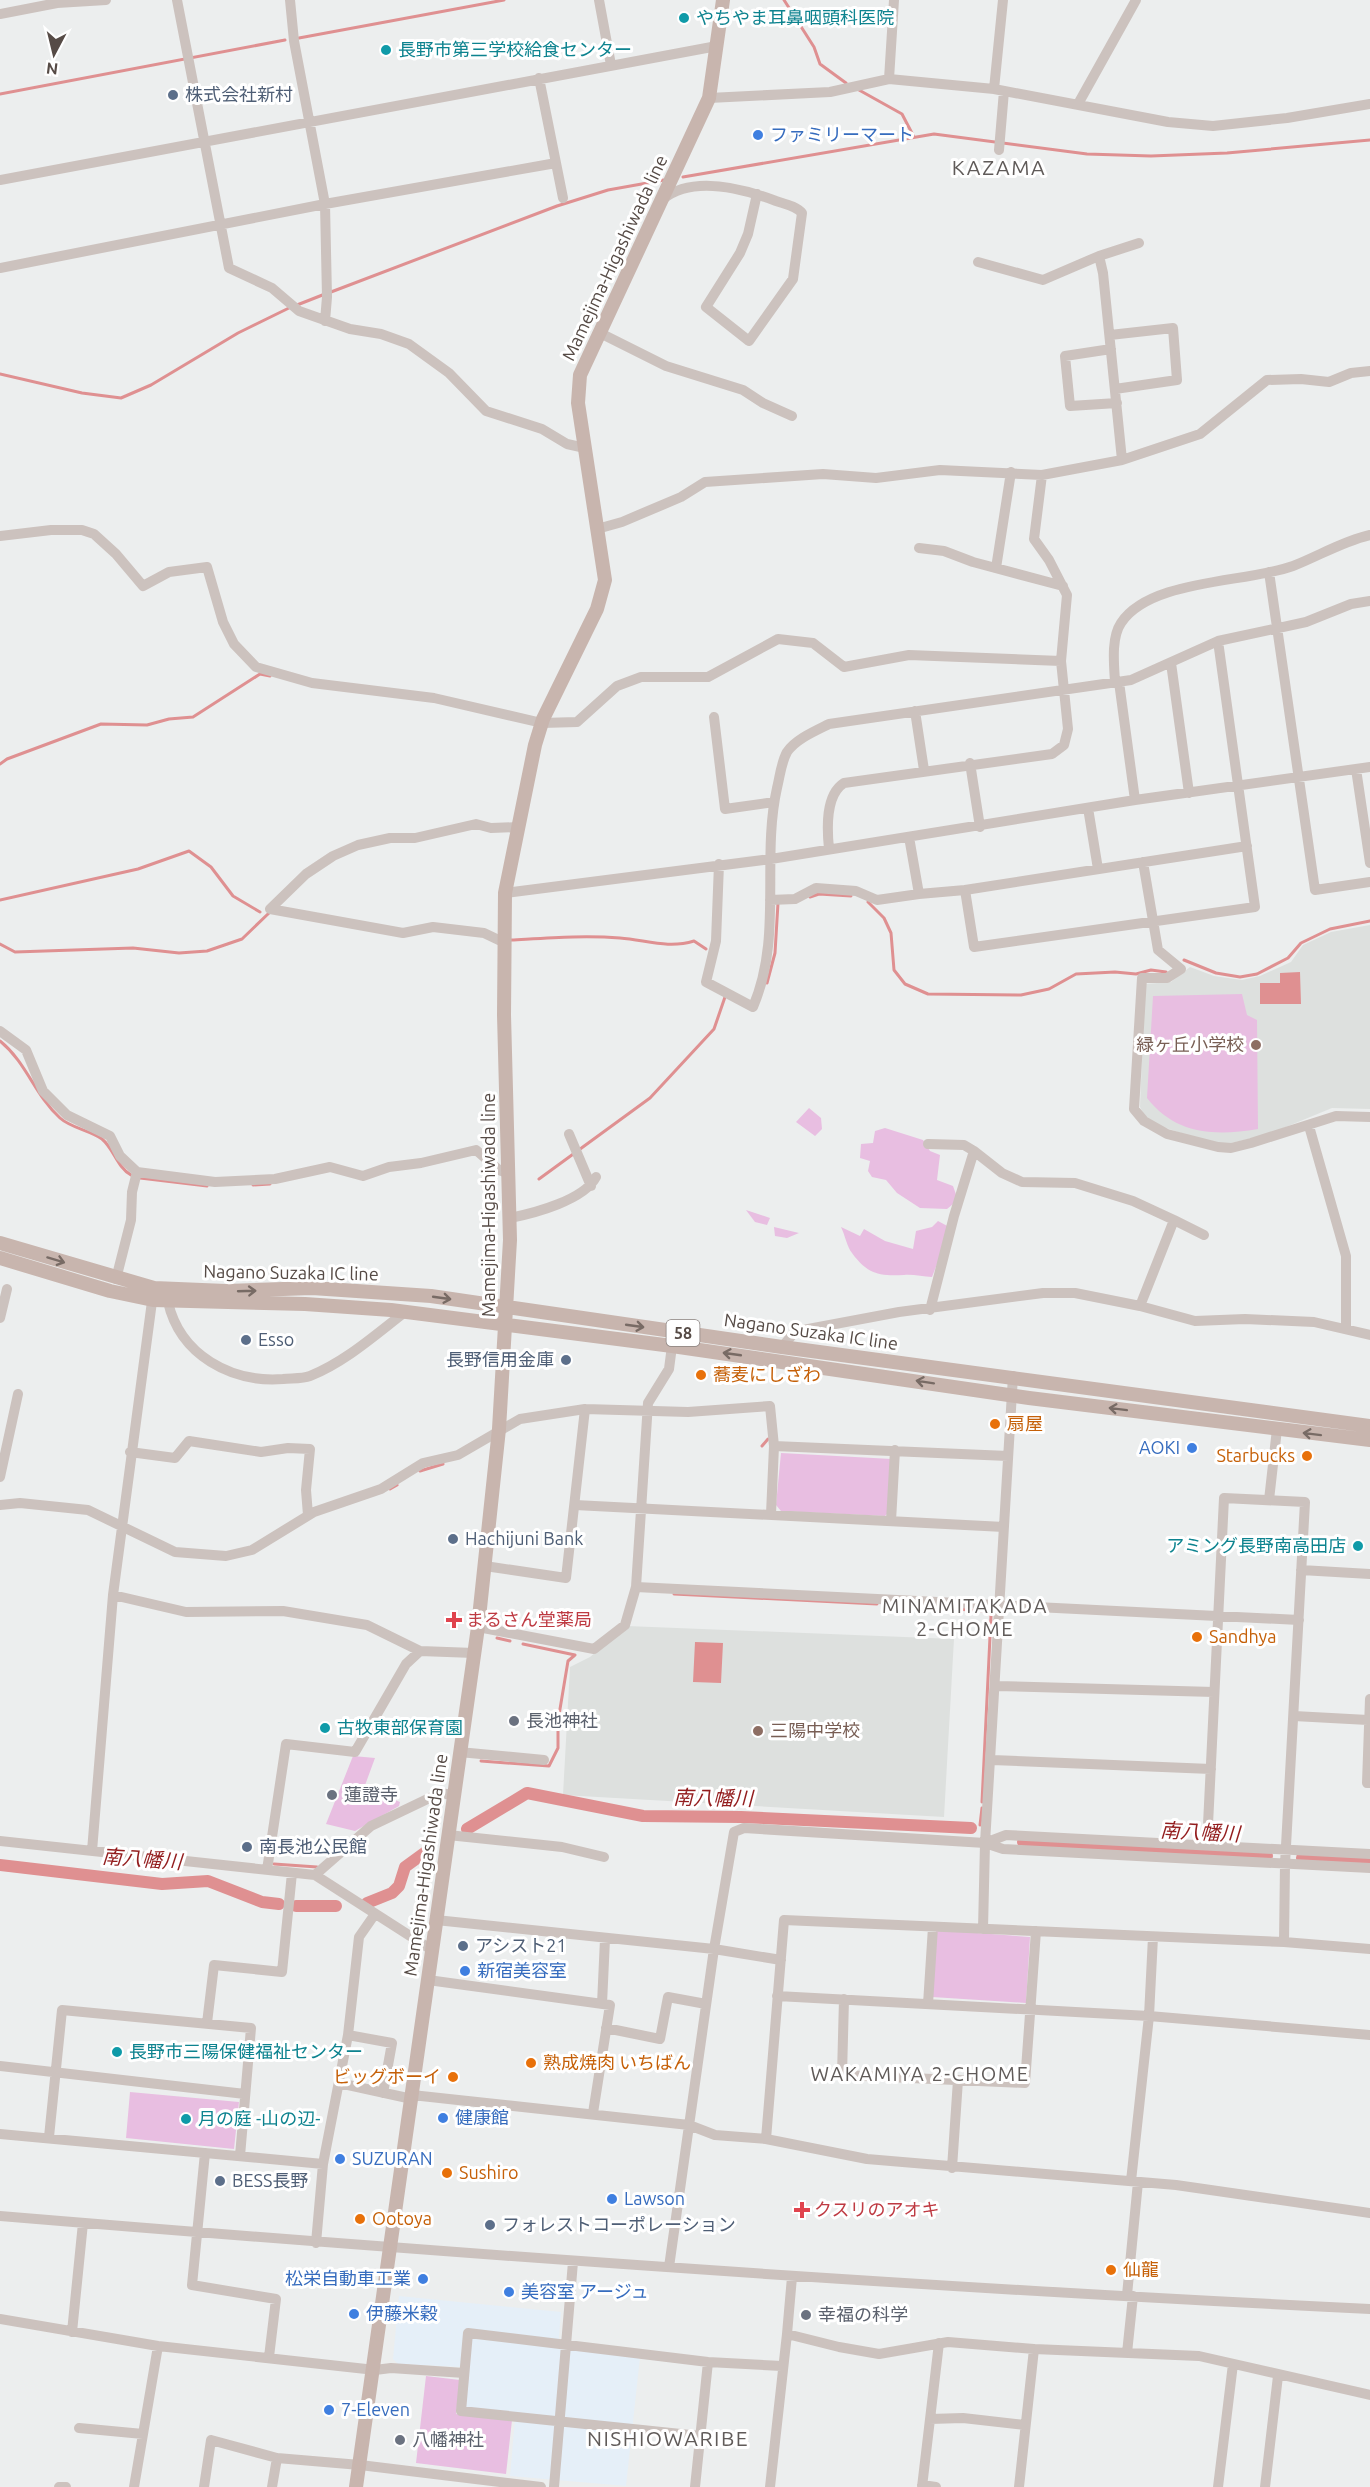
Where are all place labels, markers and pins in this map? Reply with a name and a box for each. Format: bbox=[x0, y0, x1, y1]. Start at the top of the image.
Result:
place label: やちやま耳鼻咽頭科医院 bbox=[696, 7, 894, 27]
marker: やちやま耳鼻咽頭科医院 bbox=[677, 11, 691, 25]
place label: 長野市第三学校給食センター bbox=[398, 39, 632, 59]
marker: 長野市第三学校給食センター bbox=[379, 43, 393, 57]
place label: 株式会社新村 bbox=[185, 84, 293, 104]
marker: 株式会社新村 bbox=[166, 88, 180, 102]
place label: ファミリーマート bbox=[770, 124, 914, 144]
marker: ファミリーマート bbox=[751, 128, 765, 142]
place label: 緑ヶ丘小学校 bbox=[1136, 1034, 1244, 1054]
marker: 緑ヶ丘小学校 bbox=[1249, 1038, 1263, 1052]
place label: Esso bbox=[258, 1329, 294, 1349]
marker: Esso bbox=[239, 1333, 253, 1347]
place label: 長野信用金庫 bbox=[446, 1349, 554, 1369]
marker: 長野信用金庫 bbox=[559, 1353, 573, 1367]
place label: 蕎麦にしざわ bbox=[713, 1364, 821, 1384]
marker: 蕎麦にしざわ bbox=[694, 1368, 708, 1382]
place label: 扇屋 bbox=[1007, 1413, 1043, 1433]
marker: 扇屋 bbox=[988, 1417, 1002, 1431]
place label: AOKI bbox=[1139, 1437, 1180, 1457]
marker: AOKI bbox=[1185, 1441, 1199, 1455]
place label: Starbucks bbox=[1216, 1445, 1295, 1465]
marker: Starbucks bbox=[1300, 1449, 1314, 1463]
place label: Hachijuni Bank bbox=[465, 1528, 583, 1548]
marker: Hachijuni Bank bbox=[446, 1532, 460, 1546]
place label: アミング長野南高田店 bbox=[1166, 1535, 1346, 1555]
marker: アミング長野南高田店 bbox=[1351, 1539, 1365, 1553]
place label: まるさん堂薬局 bbox=[466, 1609, 592, 1629]
marker: まるさん堂薬局 bbox=[447, 1613, 461, 1627]
place label: Sandhya bbox=[1209, 1626, 1277, 1646]
marker: Sandhya bbox=[1190, 1630, 1204, 1644]
place label: 長池神社 bbox=[526, 1710, 598, 1730]
marker: 長池神社 bbox=[507, 1714, 521, 1728]
place label: 古牧東部保育園 bbox=[337, 1717, 463, 1737]
place label: 三陽中学校 bbox=[770, 1720, 860, 1740]
marker: 古牧東部保育園 bbox=[318, 1721, 332, 1735]
marker: 三陽中学校 bbox=[751, 1724, 765, 1738]
place label: 蓮證寺 bbox=[344, 1784, 398, 1804]
marker: 蓮證寺 bbox=[325, 1788, 339, 1802]
place label: 南長池公民館 bbox=[259, 1836, 367, 1856]
marker: 南長池公民館 bbox=[240, 1840, 254, 1854]
place label: アシスト21 bbox=[475, 1935, 567, 1955]
marker: アシスト21 bbox=[456, 1939, 470, 1953]
place label: 新宿美容室 bbox=[477, 1960, 567, 1980]
marker: 新宿美容室 bbox=[458, 1964, 472, 1978]
place label: 長野市三陽保健福祉センター bbox=[129, 2041, 363, 2061]
marker: 長野市三陽保健福祉センター bbox=[110, 2045, 124, 2059]
place label: 熟成焼肉 いちばん bbox=[543, 2052, 691, 2072]
marker: 熟成焼肉 いちばん bbox=[524, 2056, 538, 2070]
place label: ビッグボーイ bbox=[333, 2066, 441, 2086]
marker: ビッグボーイ bbox=[446, 2070, 460, 2084]
place label: 健康館 bbox=[455, 2107, 509, 2127]
place label: 月の庭 -山の辺- bbox=[198, 2108, 321, 2128]
marker: 健康館 bbox=[436, 2111, 450, 2125]
marker: 月の庭 -山の辺- bbox=[179, 2112, 193, 2126]
place label: SUZURAN bbox=[352, 2148, 433, 2168]
marker: SUZURAN bbox=[333, 2152, 347, 2166]
place label: Sushiro bbox=[459, 2162, 519, 2182]
marker: Sushiro bbox=[440, 2166, 454, 2180]
place label: BESS長野 bbox=[232, 2170, 308, 2190]
marker: BESS長野 bbox=[213, 2174, 227, 2188]
place label: Lawson bbox=[624, 2188, 685, 2208]
marker: Lawson bbox=[605, 2192, 619, 2206]
place label: クスリのアオキ bbox=[814, 2199, 939, 2219]
marker: クスリのアオキ bbox=[795, 2203, 809, 2217]
place label: Ootoya bbox=[372, 2208, 432, 2228]
marker: Ootoya bbox=[353, 2212, 367, 2226]
place label: フォレストコーポレーション bbox=[502, 2214, 736, 2234]
marker: フォレストコーポレーション bbox=[483, 2218, 497, 2232]
place label: 仙龍 bbox=[1123, 2259, 1159, 2279]
marker: 仙龍 bbox=[1104, 2263, 1118, 2277]
place label: 松栄自動車工業 bbox=[285, 2268, 411, 2288]
marker: 松栄自動車工業 bbox=[416, 2272, 430, 2286]
place label: 美容室 アージュ bbox=[521, 2281, 648, 2301]
marker: 美容室 アージュ bbox=[502, 2285, 516, 2299]
place label: 伊藤米穀 bbox=[366, 2303, 438, 2323]
place label: 幸福の科学 bbox=[818, 2304, 908, 2324]
marker: 伊藤米穀 bbox=[347, 2307, 361, 2321]
marker: 幸福の科学 bbox=[799, 2308, 813, 2322]
place label: 7-Eleven bbox=[341, 2399, 410, 2419]
marker: 7-Eleven bbox=[322, 2403, 336, 2417]
place label: 八幡神社 bbox=[412, 2429, 484, 2449]
marker: 八幡神社 bbox=[393, 2433, 407, 2447]

